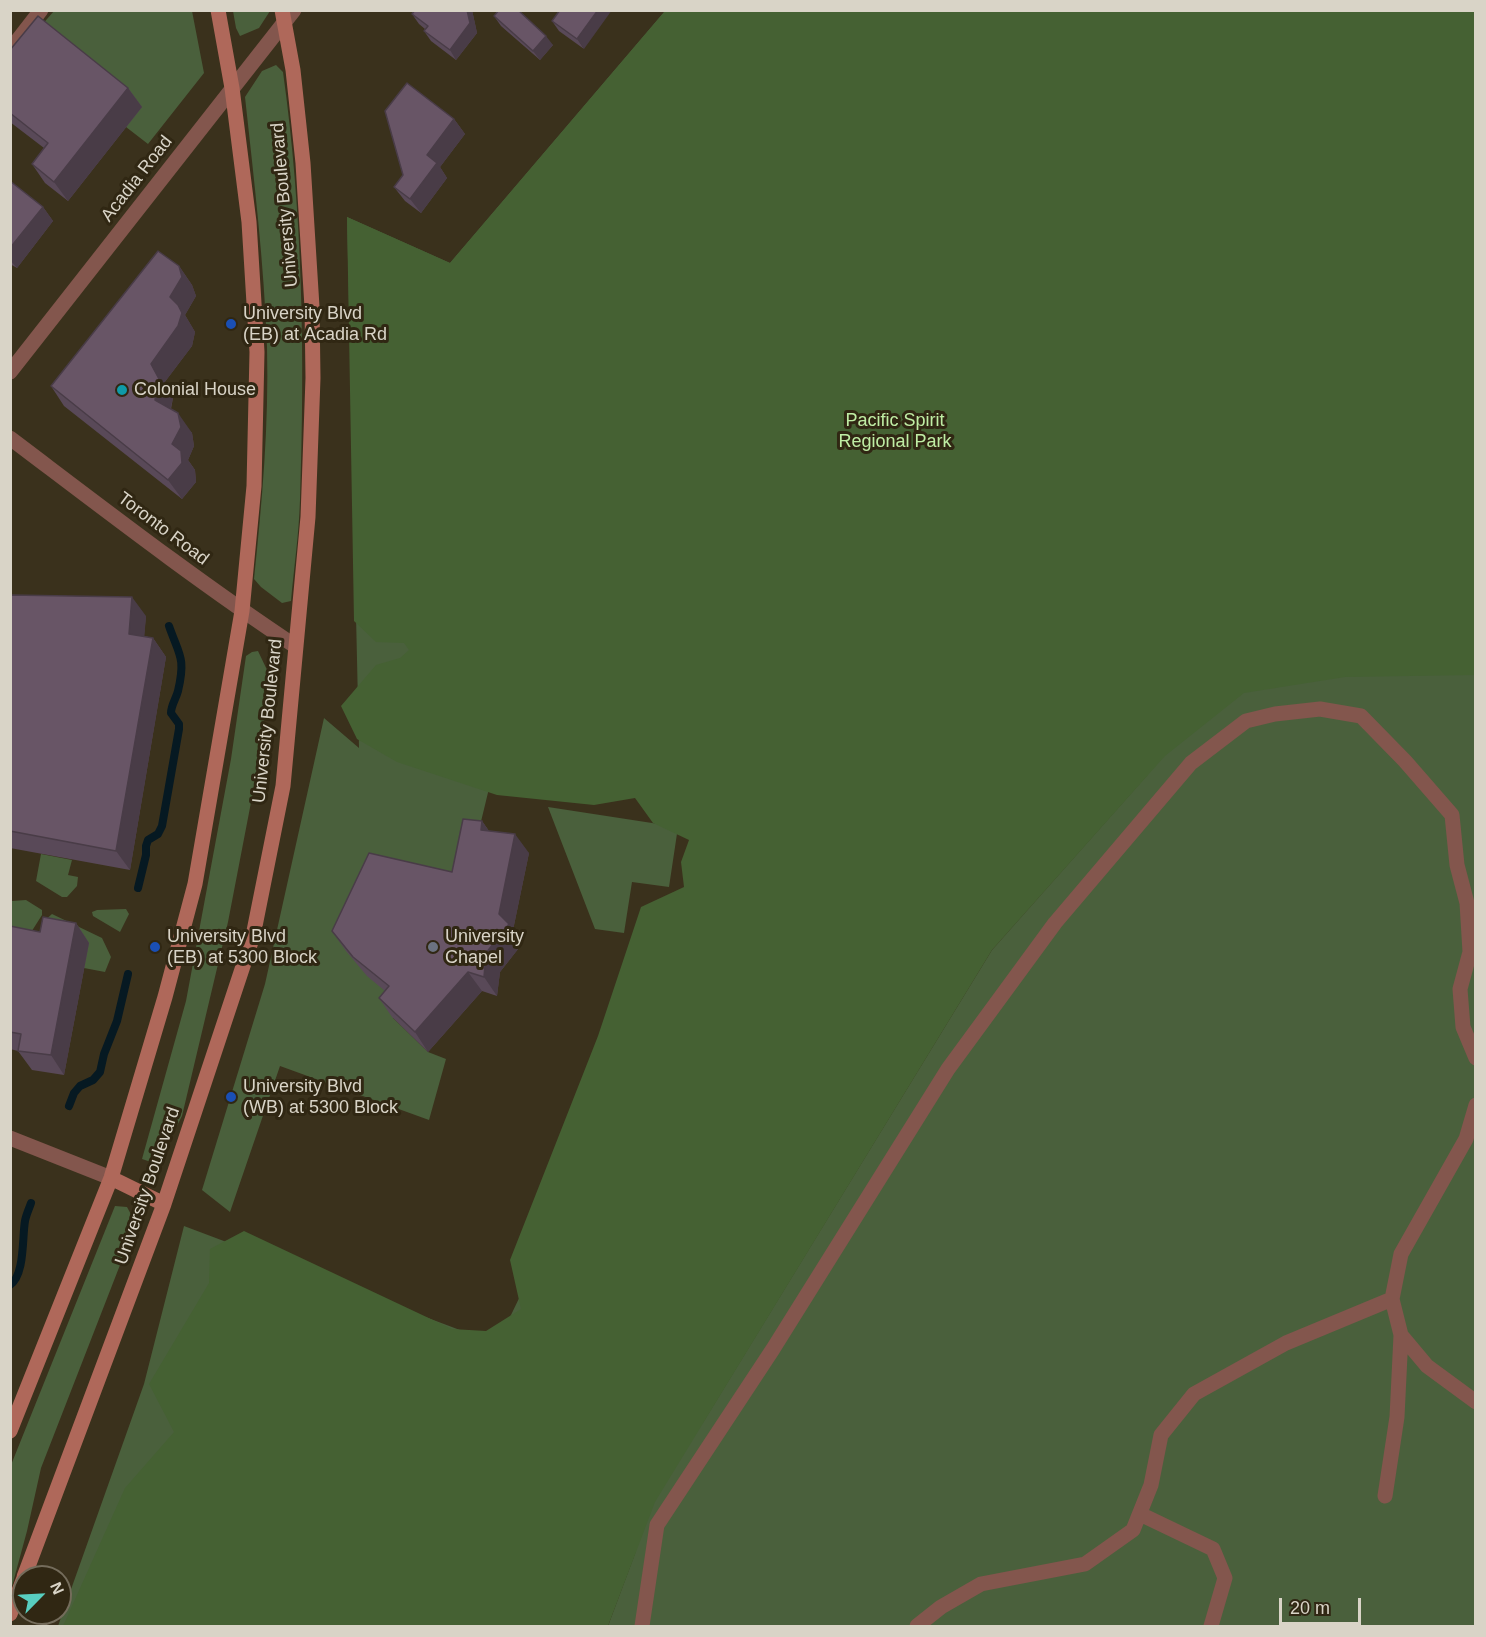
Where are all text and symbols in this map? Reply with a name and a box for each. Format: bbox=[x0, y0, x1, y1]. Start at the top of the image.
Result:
street label: University Boulevard bbox=[267, 122, 303, 288]
street label: Acadia Road bbox=[97, 132, 177, 226]
place label: University Blvd (EB) at Acadia Rd bbox=[243, 303, 387, 346]
marker: University Blvd (EB) at Acadia Rd bbox=[224, 317, 238, 331]
place label: Colonial House bbox=[134, 379, 256, 401]
marker: Colonial House bbox=[115, 383, 129, 397]
park label: Pacific Spirit Regional Park bbox=[838, 410, 952, 452]
street label: Toronto Road bbox=[113, 488, 213, 570]
street label: University Boulevard bbox=[249, 638, 287, 804]
place label: University Blvd (EB) at 5300 Block bbox=[167, 926, 317, 968]
place label: University Chapel bbox=[445, 926, 524, 968]
marker: University Blvd (EB) at 5300 Block bbox=[148, 940, 162, 954]
marker: University Chapel bbox=[426, 940, 440, 954]
place label: University Blvd (WB) at 5300 Block bbox=[243, 1076, 398, 1118]
marker: University Blvd (WB) at 5300 Block bbox=[224, 1090, 238, 1104]
street label: University Boulevard bbox=[111, 1104, 185, 1268]
north arrow bbox=[12, 1565, 72, 1625]
text: N bbox=[47, 1580, 67, 1597]
scale bar bbox=[1282, 1586, 1364, 1624]
text: 20 m bbox=[1290, 1598, 1330, 1618]

